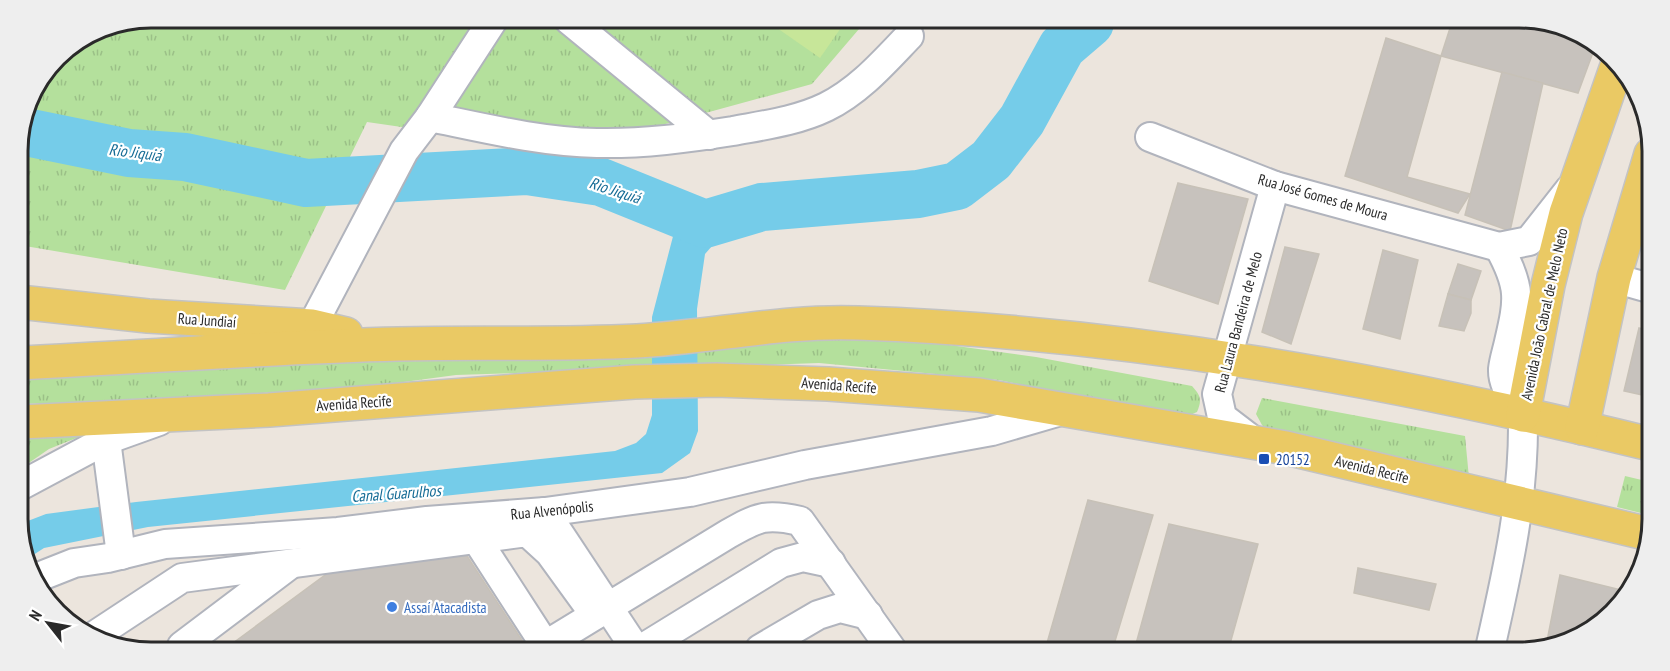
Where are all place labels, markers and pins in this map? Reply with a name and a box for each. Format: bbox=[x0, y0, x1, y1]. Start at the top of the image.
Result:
place label: 20152 bbox=[1276, 450, 1310, 469]
marker: 20152 bbox=[1257, 452, 1271, 466]
place label: Assaí Atacadista bbox=[404, 598, 487, 617]
marker: Assaí Atacadista bbox=[385, 600, 399, 614]

